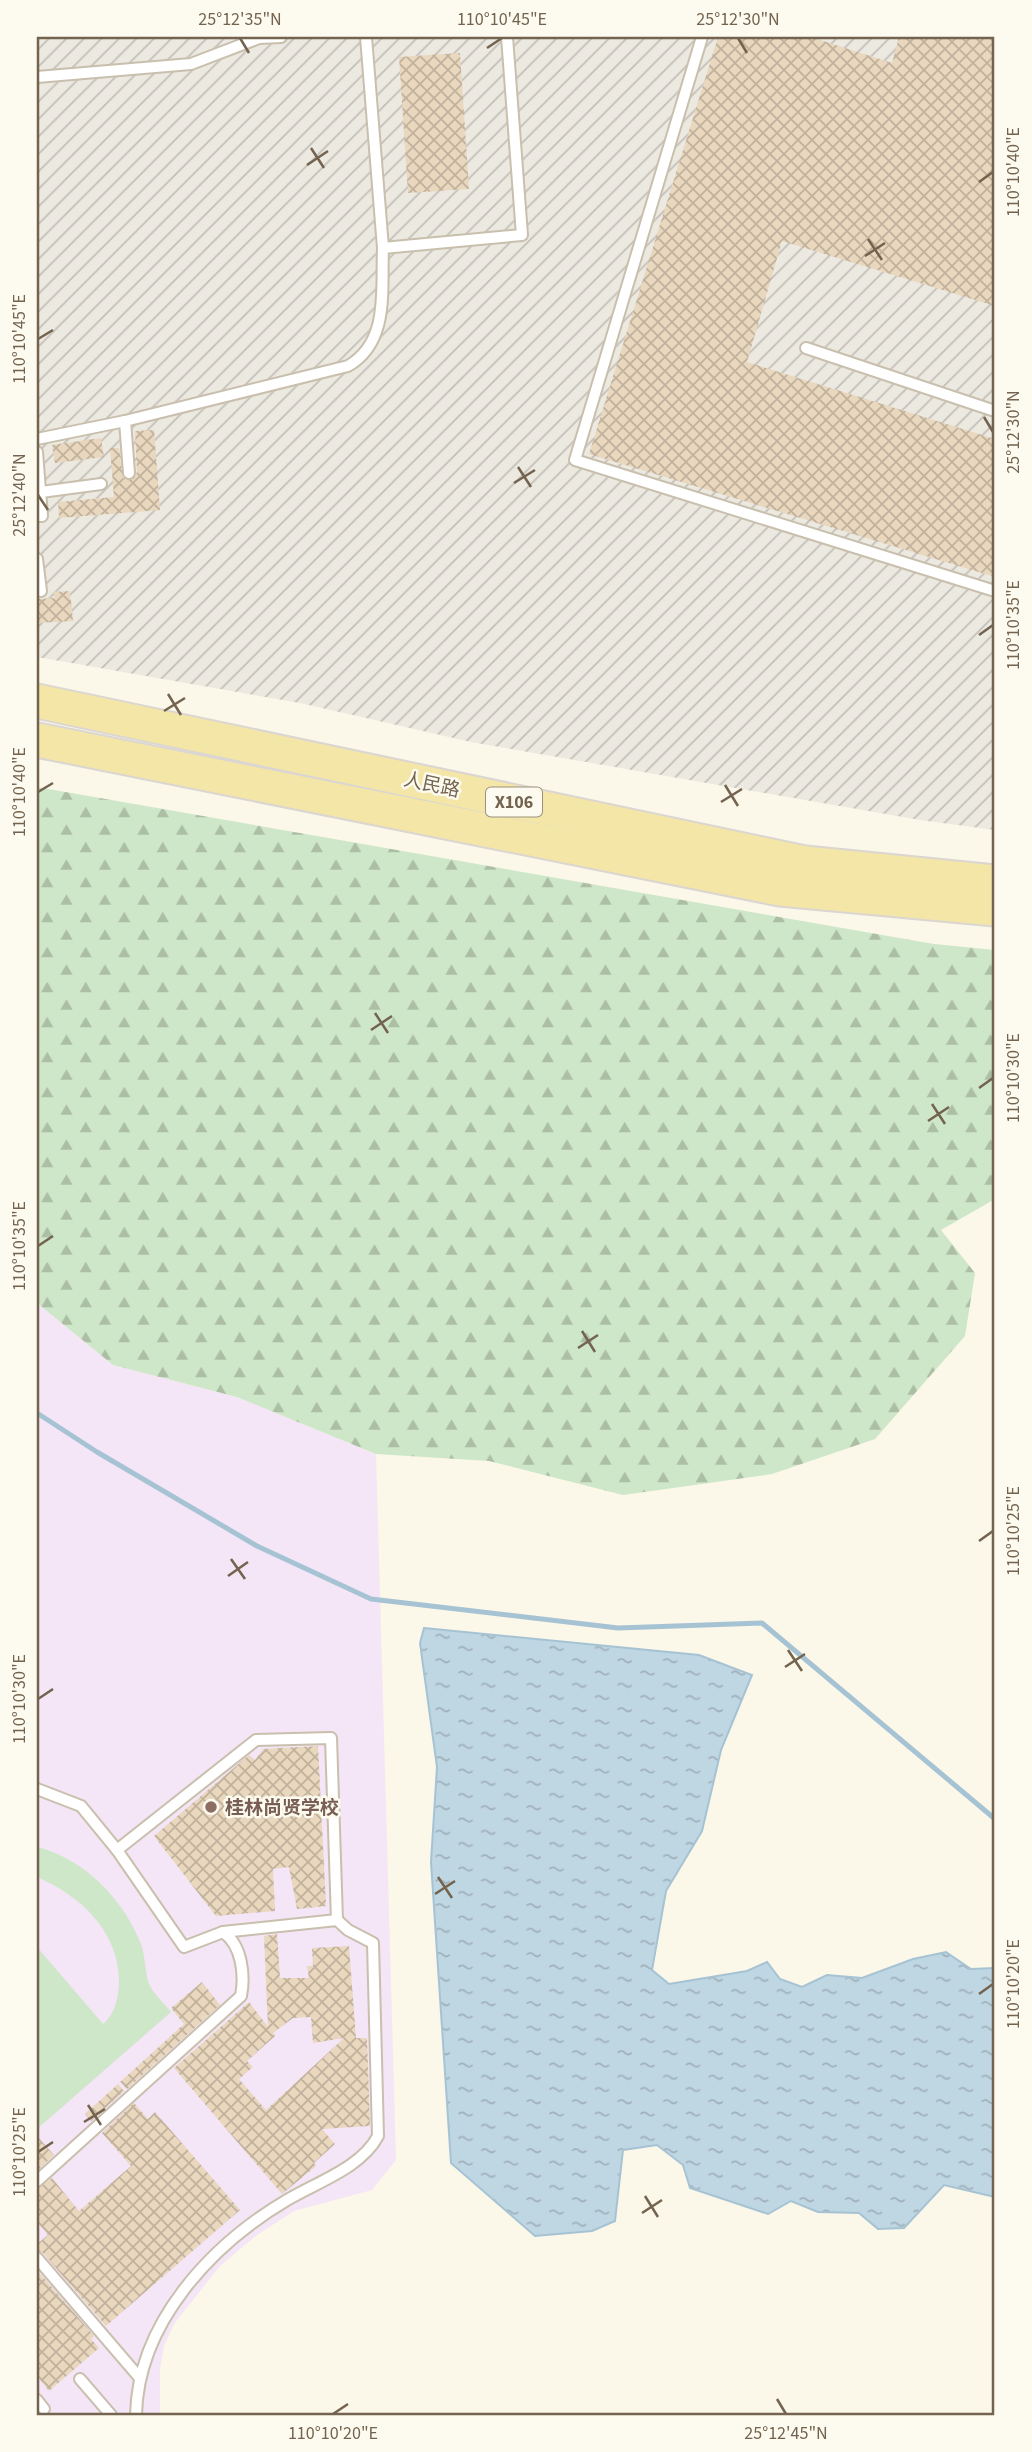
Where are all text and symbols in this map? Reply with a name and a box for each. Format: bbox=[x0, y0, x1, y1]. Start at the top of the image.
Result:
text: 25°12'35"N bbox=[198, 7, 282, 32]
text: 110°10'45"E bbox=[457, 7, 547, 32]
text: 25°12'30"N bbox=[696, 7, 780, 32]
text: 110°10'40"E bbox=[1001, 127, 1026, 217]
text: 110°10'45"E bbox=[7, 294, 32, 384]
text: 25°12'30"N bbox=[1001, 390, 1026, 474]
text: 25°12'40"N bbox=[7, 453, 32, 537]
text: 110°10'35"E bbox=[1001, 580, 1026, 670]
text: 110°10'40"E bbox=[7, 747, 32, 837]
street label: 人民路 bbox=[401, 766, 462, 805]
road number: X106 bbox=[486, 788, 542, 816]
text: 110°10'30"E bbox=[1001, 1033, 1026, 1123]
text: 110°10'35"E bbox=[7, 1201, 32, 1291]
text: 110°10'25"E bbox=[1001, 1486, 1026, 1576]
text: 110°10'30"E bbox=[7, 1654, 32, 1744]
place label: 桂林尚贤学校 bbox=[225, 1795, 339, 1822]
marker: 桂林尚贤学校 bbox=[203, 1799, 219, 1815]
text: 110°10'20"E bbox=[1001, 1939, 1026, 2029]
text: 110°10'25"E bbox=[7, 2107, 32, 2197]
text: 110°10'20"E bbox=[288, 2421, 378, 2446]
text: 25°12'45"N bbox=[744, 2421, 828, 2446]

